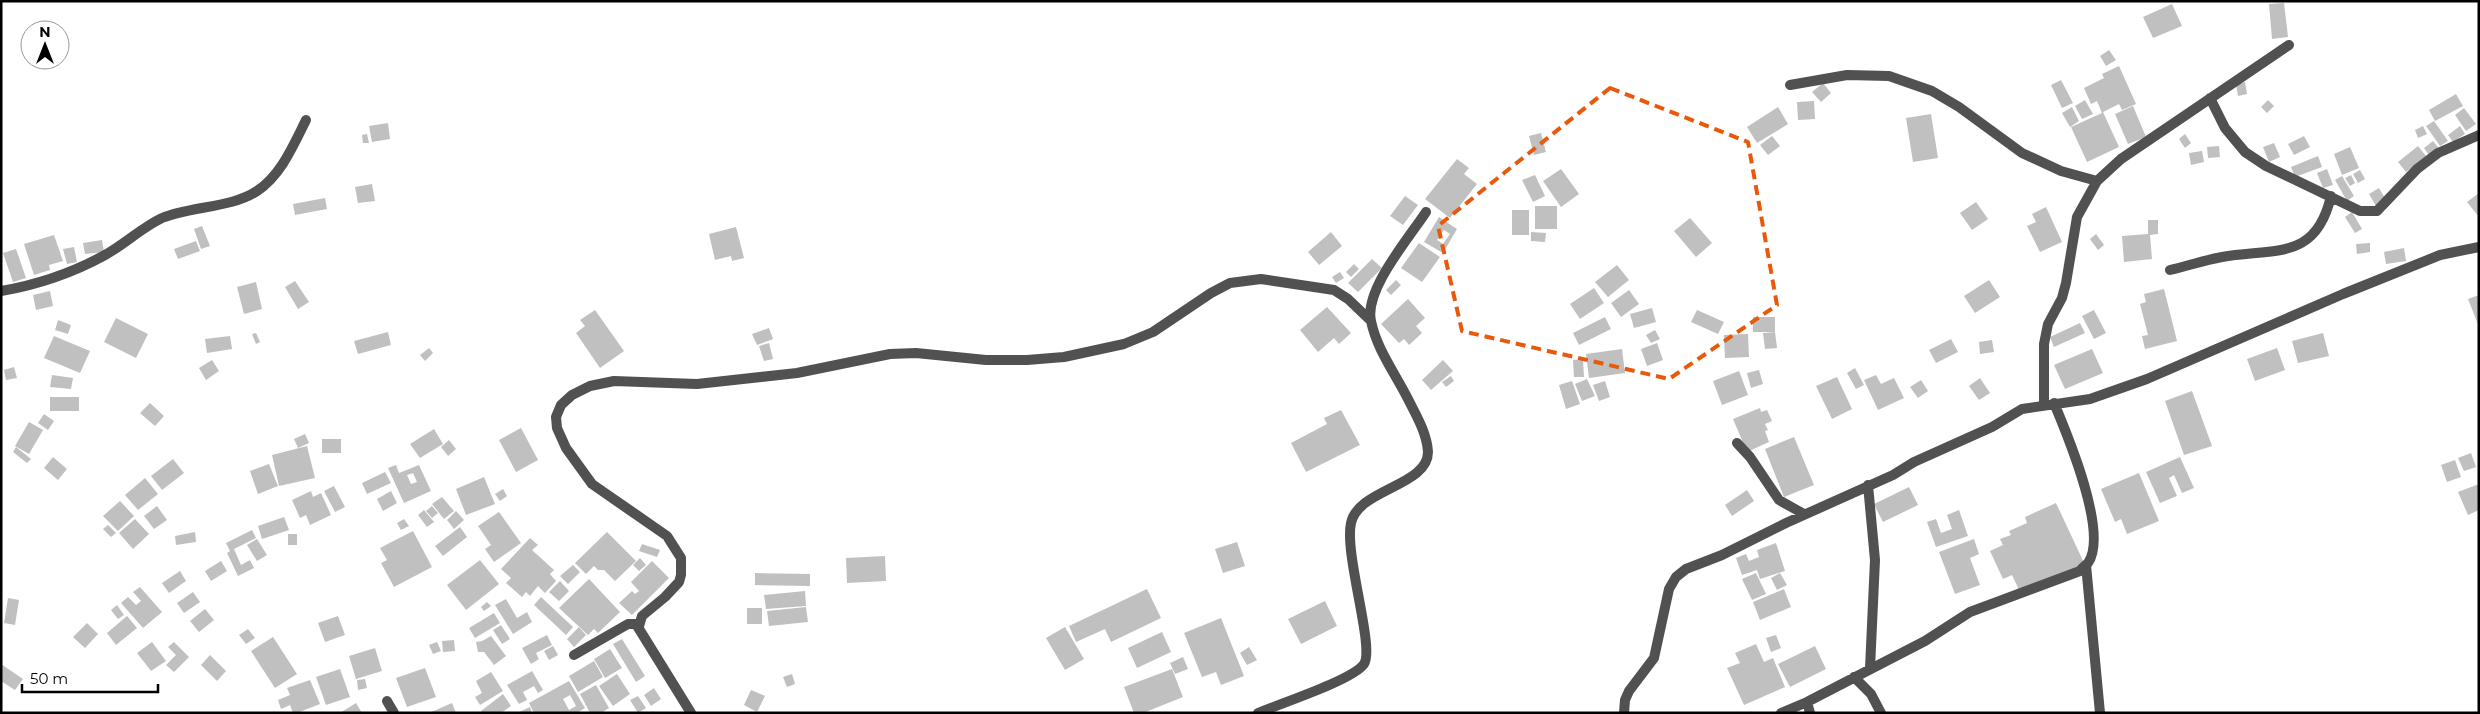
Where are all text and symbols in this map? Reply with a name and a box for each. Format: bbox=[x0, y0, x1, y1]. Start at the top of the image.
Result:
north arrow bbox=[20, 20, 70, 70]
text: N bbox=[39, 23, 51, 41]
scale bar bbox=[22, 662, 159, 694]
text: 50 m bbox=[30, 669, 68, 688]

